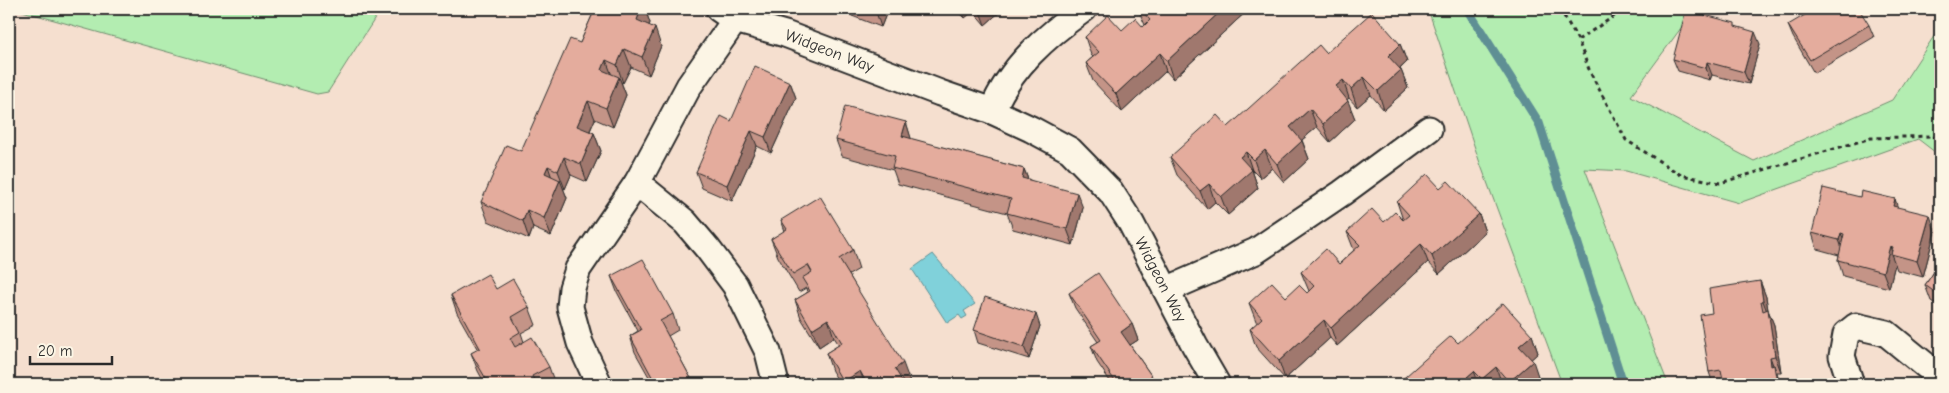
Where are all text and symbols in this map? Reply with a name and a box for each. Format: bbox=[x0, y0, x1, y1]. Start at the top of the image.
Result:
street label: Widgeon Way bbox=[783, 26, 877, 76]
street label: Widgeon Way bbox=[1131, 234, 1190, 326]
scale bar bbox=[30, 333, 112, 365]
text: 20 m bbox=[38, 342, 72, 360]

